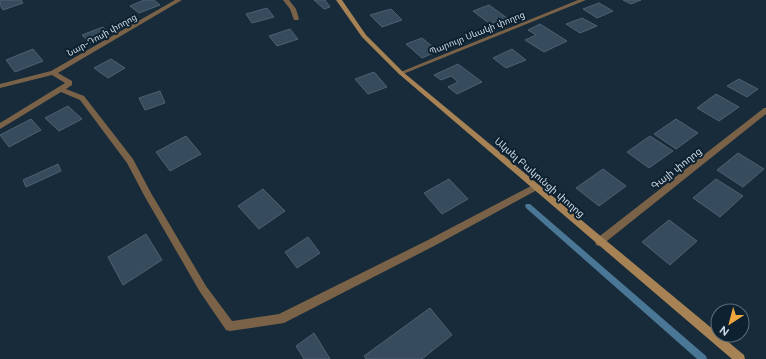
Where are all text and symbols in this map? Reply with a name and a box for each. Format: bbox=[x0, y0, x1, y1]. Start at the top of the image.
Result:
street label: Պարույր Սևակի փողոց bbox=[427, 8, 526, 57]
street label: Նար-Դոսի փողոց bbox=[65, 11, 139, 58]
street label: Ակսել Բակունցի փողոց bbox=[492, 134, 588, 220]
street label: Գայի փողոց bbox=[648, 145, 704, 192]
north arrow bbox=[710, 303, 750, 343]
text: N bbox=[717, 323, 732, 338]

